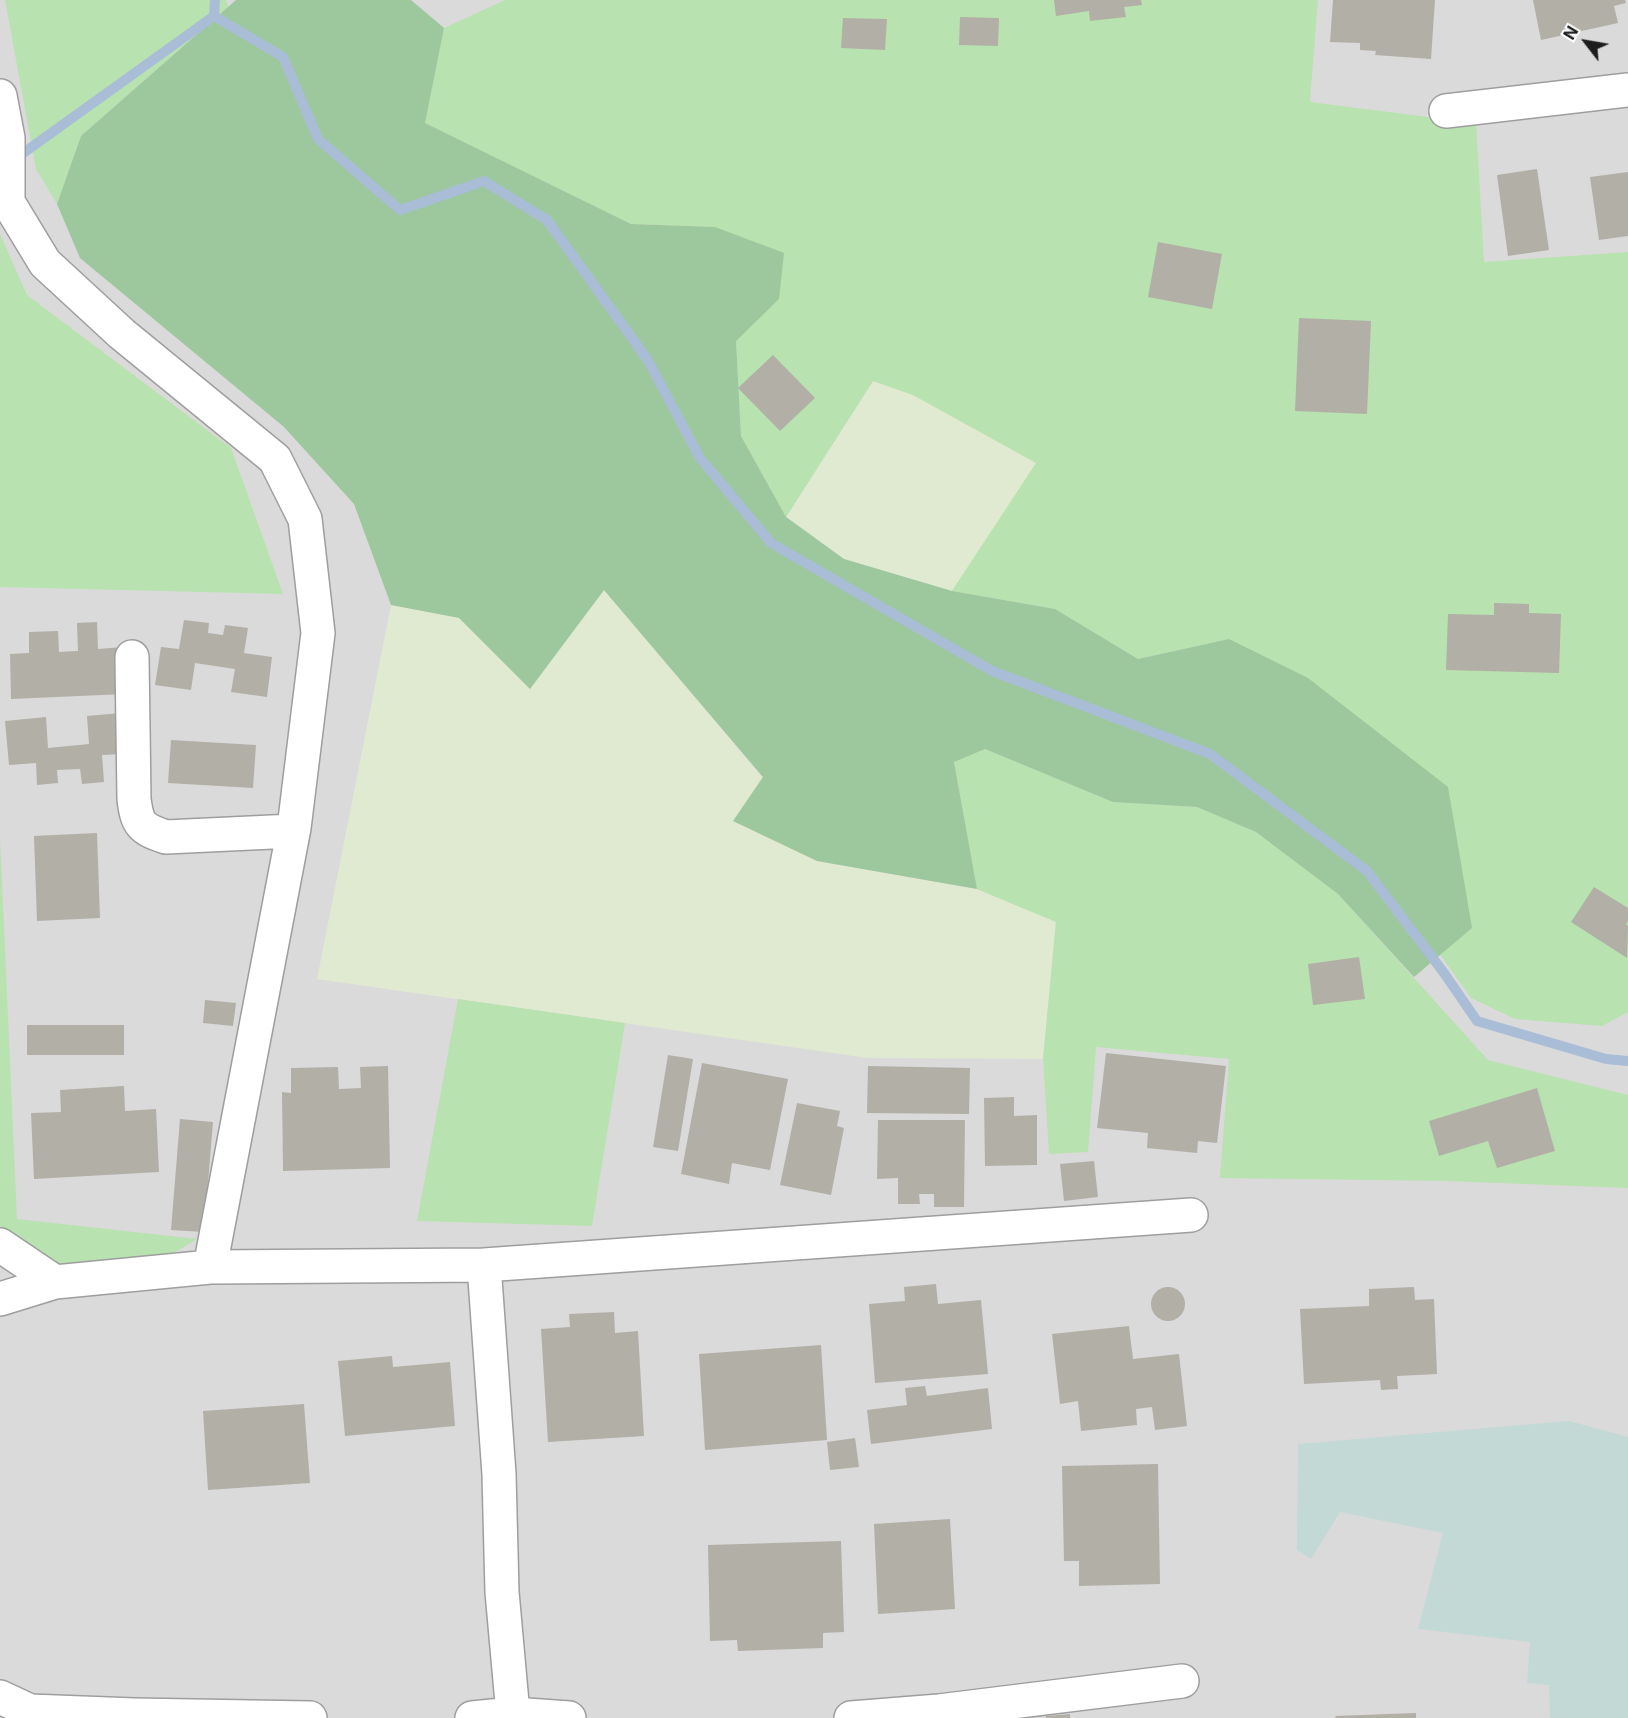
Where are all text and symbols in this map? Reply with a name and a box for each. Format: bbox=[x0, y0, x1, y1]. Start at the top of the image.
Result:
north arrow bbox=[1556, 12, 1616, 72]
text: N bbox=[1559, 22, 1582, 43]

